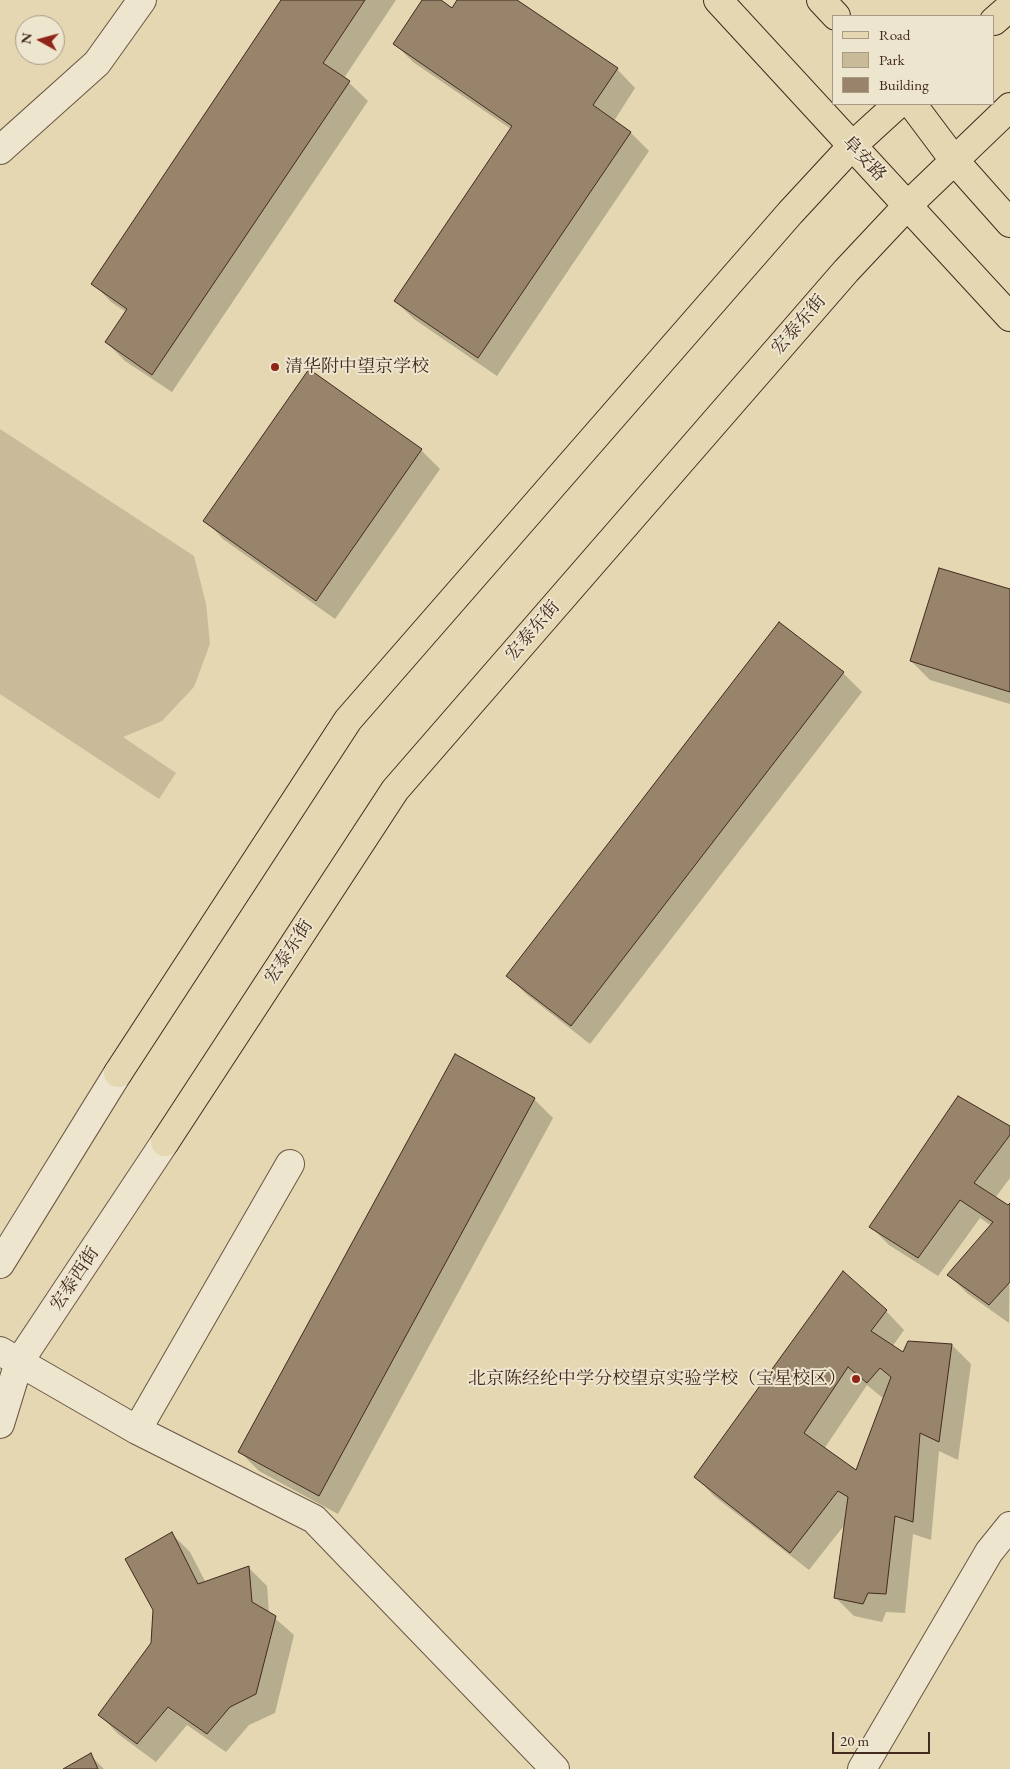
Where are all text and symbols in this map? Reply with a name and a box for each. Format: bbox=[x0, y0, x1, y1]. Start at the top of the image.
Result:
north arrow bbox=[15, 15, 65, 65]
legend bbox=[832, 15, 995, 105]
text: Road bbox=[879, 25, 910, 44]
text: N bbox=[16, 32, 36, 45]
text: Park bbox=[879, 50, 905, 69]
text: Building bbox=[879, 75, 929, 94]
street label: 阜安路 bbox=[838, 132, 890, 186]
street label: 宏泰东街 bbox=[767, 291, 831, 359]
place label: 清华附中望京学校 bbox=[285, 356, 429, 378]
marker: 清华附中望京学校 bbox=[269, 361, 281, 373]
street label: 宏泰东街 bbox=[501, 597, 565, 665]
street label: 宏泰东街 bbox=[260, 916, 318, 988]
street label: 宏泰西街 bbox=[46, 1243, 104, 1315]
place label: 北京陈经纶中学分校望京实验学校（宝星校区） bbox=[468, 1368, 846, 1390]
marker: 北京陈经纶中学分校望京实验学校（宝星校区） bbox=[850, 1373, 862, 1385]
scale bar bbox=[835, 1722, 932, 1754]
text: 20 m bbox=[840, 1731, 869, 1750]

